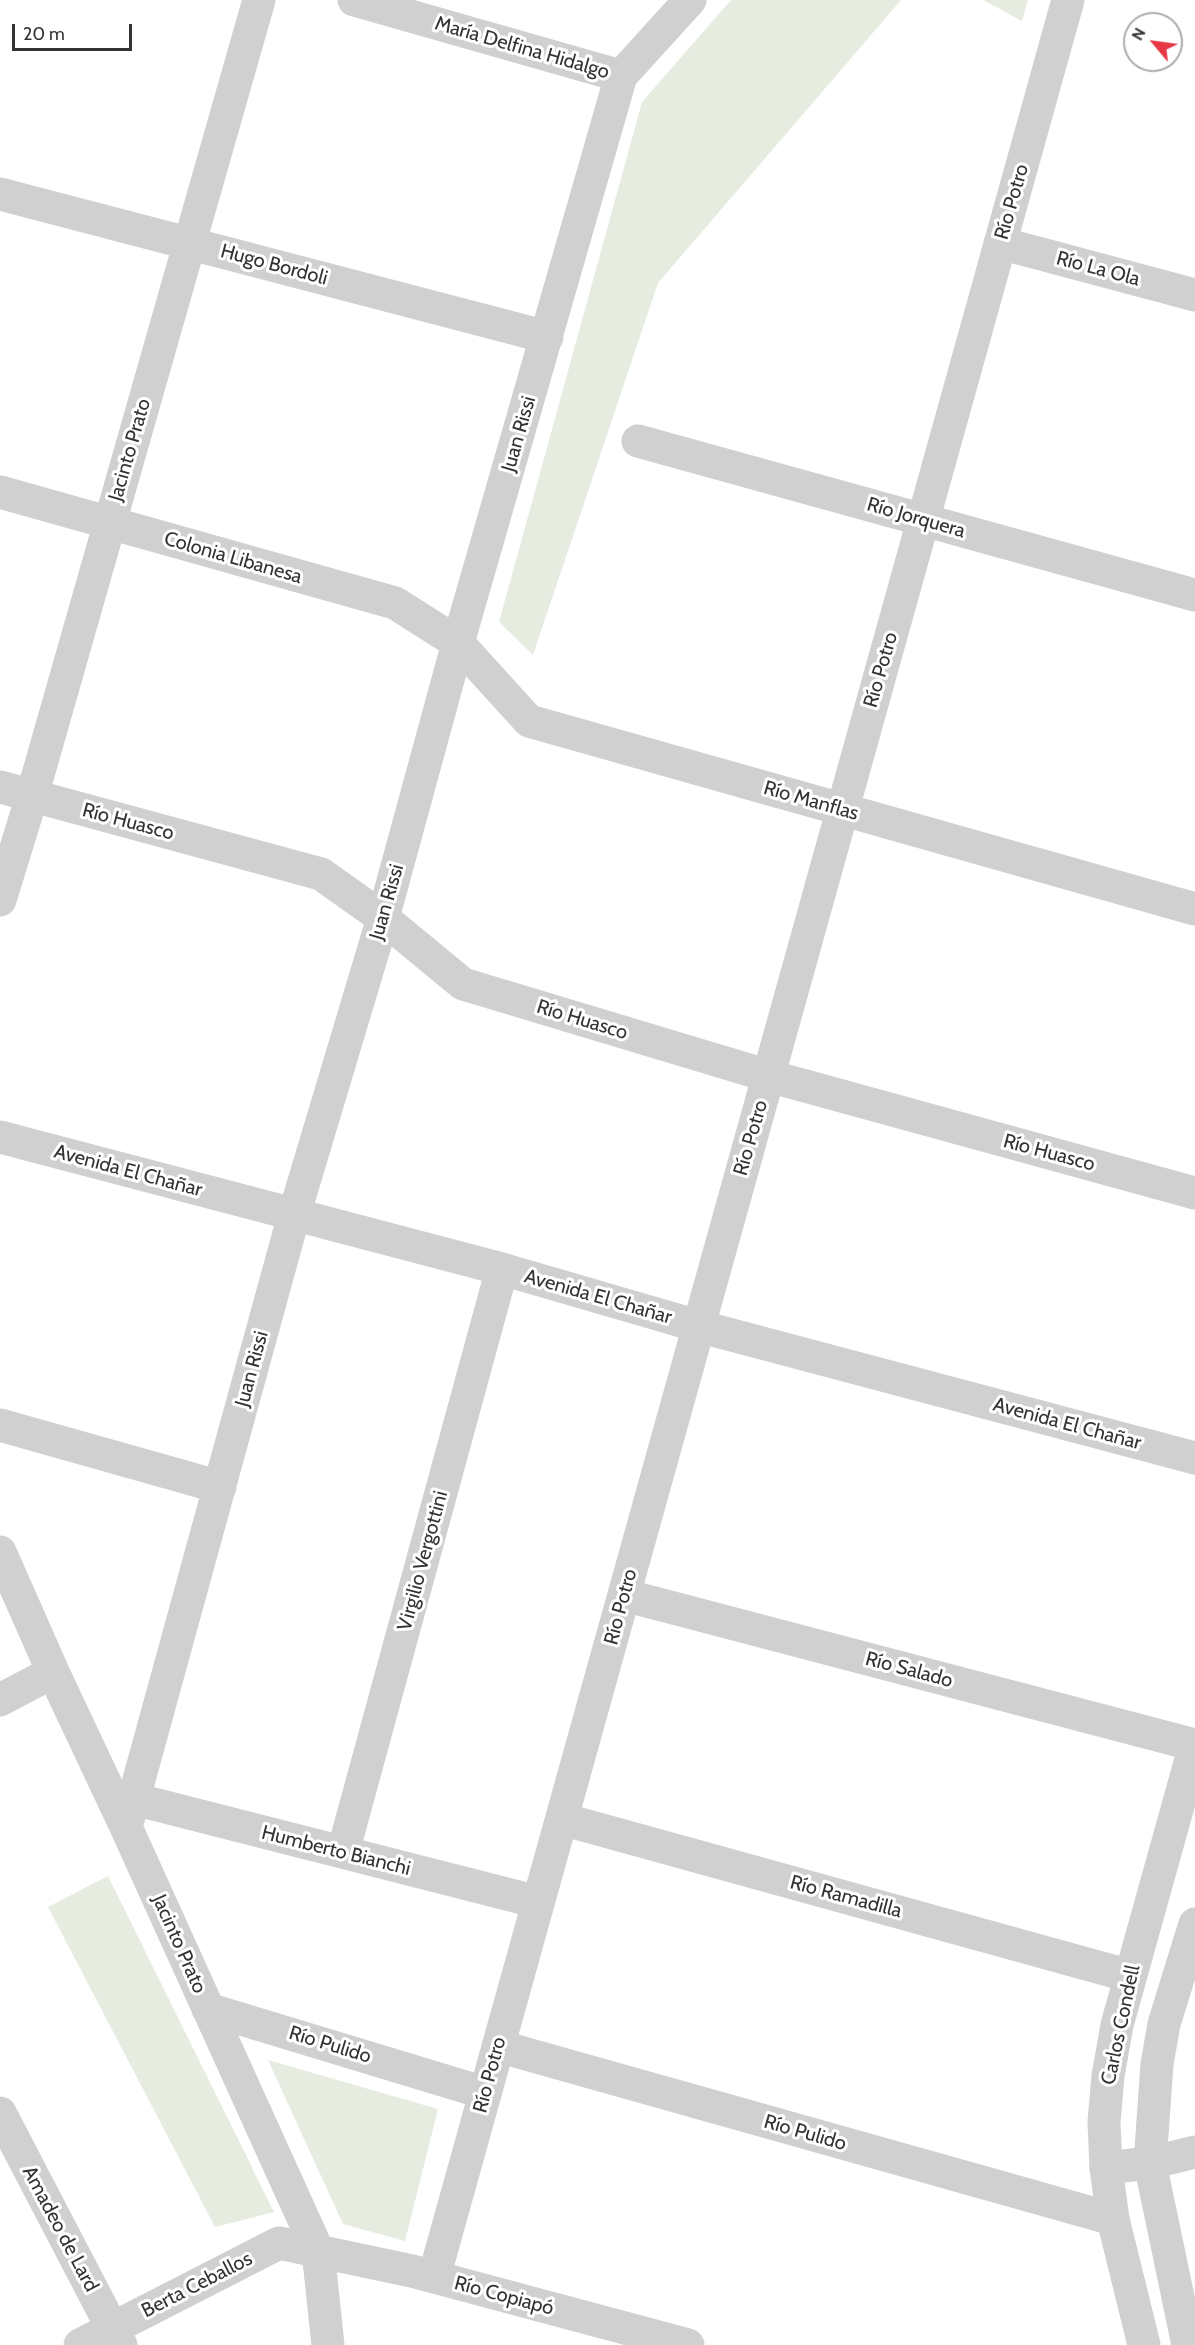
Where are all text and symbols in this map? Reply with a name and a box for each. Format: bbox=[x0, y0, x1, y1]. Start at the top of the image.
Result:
scale bar bbox=[15, 12, 135, 50]
street label: María Delfina Hidalgo bbox=[432, 12, 612, 84]
north arrow bbox=[1123, 12, 1183, 72]
text: 20 m bbox=[23, 23, 65, 45]
text: N bbox=[1128, 24, 1150, 44]
street label: Río Potro bbox=[990, 161, 1034, 243]
street label: Hugo Bordoli bbox=[218, 239, 330, 291]
street label: Río La Ola bbox=[1054, 246, 1142, 292]
street label: Juan Rissi bbox=[497, 393, 541, 475]
street label: Jacinto Prato bbox=[104, 396, 156, 504]
street label: Río Jorquera bbox=[864, 493, 968, 543]
street label: Colonia Libanesa bbox=[161, 527, 305, 589]
street label: Río Potro bbox=[859, 629, 903, 711]
street label: Río Manflas bbox=[761, 776, 861, 826]
street label: Río Huasco bbox=[80, 798, 176, 846]
street label: Juan Rissi bbox=[365, 861, 409, 943]
street label: Río Huasco bbox=[534, 995, 630, 1045]
street label: Río Potro bbox=[729, 1097, 773, 1179]
street label: Río Huasco bbox=[1001, 1129, 1097, 1177]
street label: Avenida El Chañar bbox=[51, 1140, 205, 1202]
street label: Avenida El Chañar bbox=[521, 1264, 675, 1330]
street label: Juan Rissi bbox=[230, 1328, 274, 1410]
street label: Avenida El Chañar bbox=[990, 1393, 1144, 1455]
street label: Virgilio Vergottini bbox=[393, 1488, 453, 1634]
street label: Río Potro bbox=[599, 1566, 643, 1648]
street label: Río Salado bbox=[863, 1647, 955, 1693]
street label: Humberto Bianchi bbox=[259, 1821, 413, 1881]
street label: Río Ramadilla bbox=[787, 1871, 905, 1923]
street label: Jacinto Prato bbox=[147, 1891, 211, 1997]
street label: Carlos Condell bbox=[1097, 1963, 1145, 2087]
street label: Río Pulido bbox=[286, 2021, 374, 2069]
street label: Río Potro bbox=[468, 2034, 512, 2116]
street label: Río Pulido bbox=[761, 2110, 849, 2156]
street label: Amadeo de Lard bbox=[17, 2162, 103, 2296]
street label: Berta Ceballos bbox=[138, 2247, 256, 2323]
street label: Río Copiapó bbox=[452, 2271, 556, 2321]

